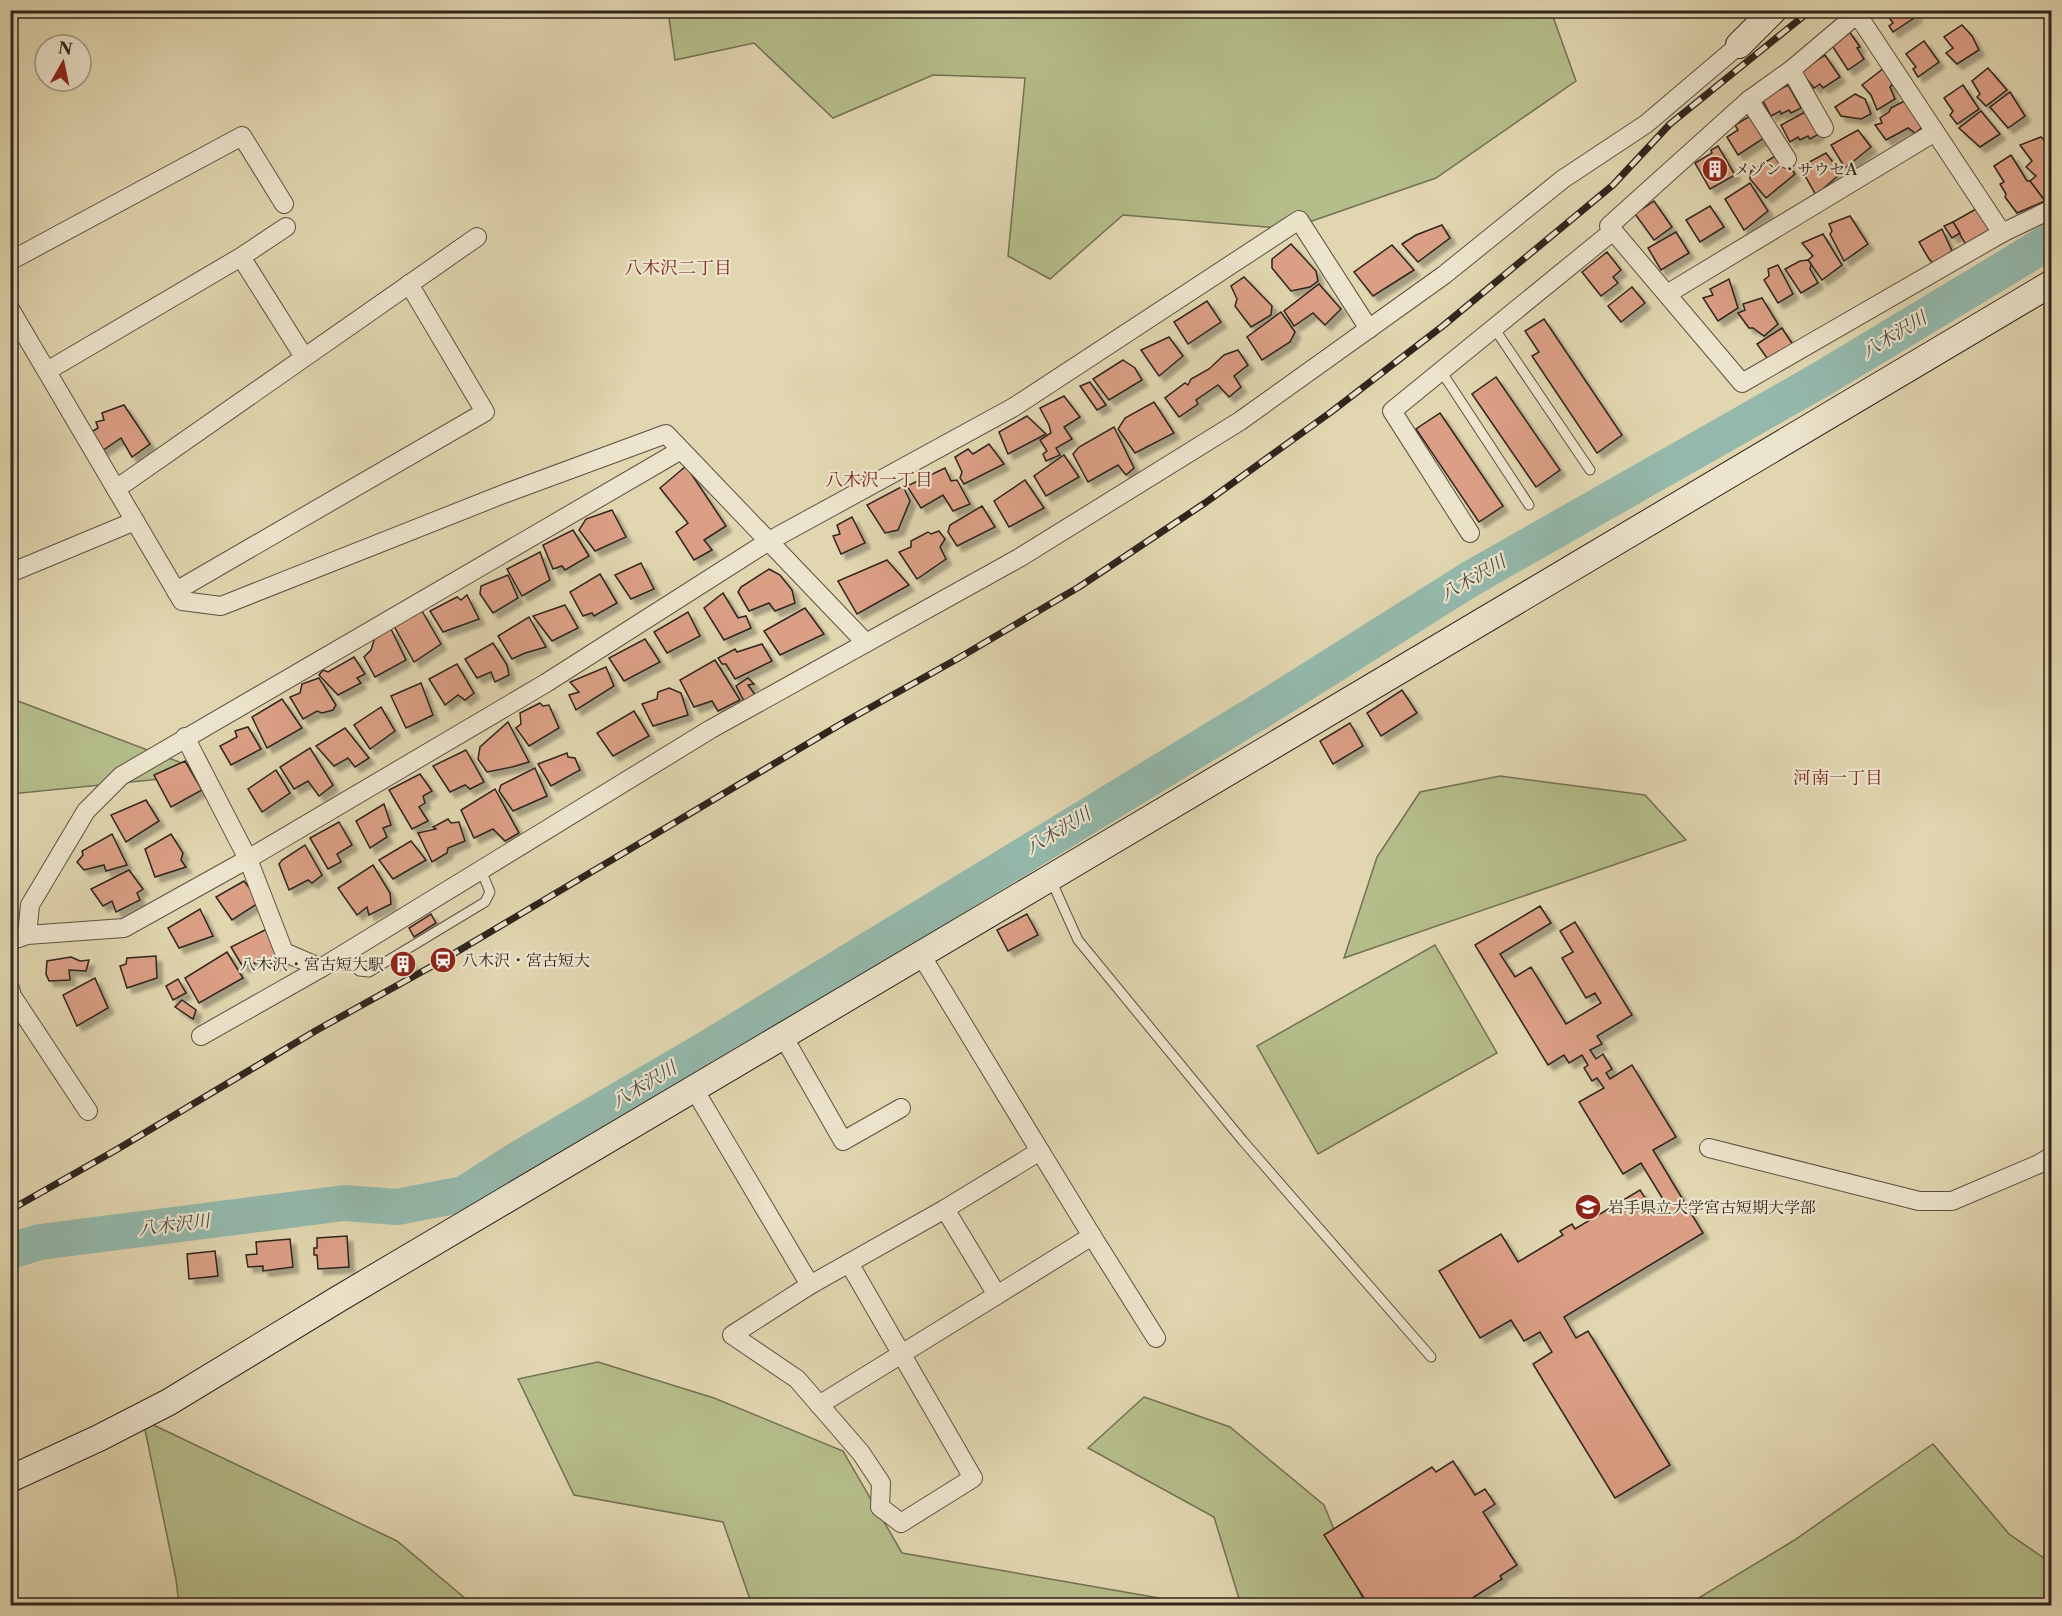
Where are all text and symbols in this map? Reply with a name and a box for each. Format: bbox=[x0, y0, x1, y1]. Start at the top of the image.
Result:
north arrow bbox=[33, 33, 93, 93]
text: N bbox=[57, 37, 74, 59]
building icon: メゾン・サウセA bbox=[1700, 154, 1730, 184]
place label: メゾン・サウセA bbox=[1734, 159, 1859, 179]
district label: 八木沢二丁目 bbox=[624, 257, 732, 279]
water label: 八木沢川 bbox=[1857, 306, 1932, 363]
district label: 八木沢一丁目 bbox=[825, 469, 933, 491]
water label: 八木沢川 bbox=[1436, 549, 1511, 606]
district label: 河南一丁目 bbox=[1793, 767, 1883, 789]
water label: 八木沢川 bbox=[1021, 802, 1096, 859]
station icon: 八木沢・宮古短大 bbox=[428, 945, 458, 975]
building icon: 八木沢・宮古短大駅 bbox=[388, 949, 418, 979]
place label: 八木沢・宮古短大 bbox=[462, 950, 590, 970]
place label: 八木沢・宮古短大駅 bbox=[240, 954, 384, 974]
water label: 八木沢川 bbox=[607, 1056, 682, 1113]
school or university icon: 岩手県立大学宮古短期大学部 bbox=[1573, 1192, 1603, 1222]
place label: 岩手県立大学宮古短期大学部 bbox=[1608, 1197, 1816, 1217]
water label: 八木沢川 bbox=[137, 1209, 213, 1240]

